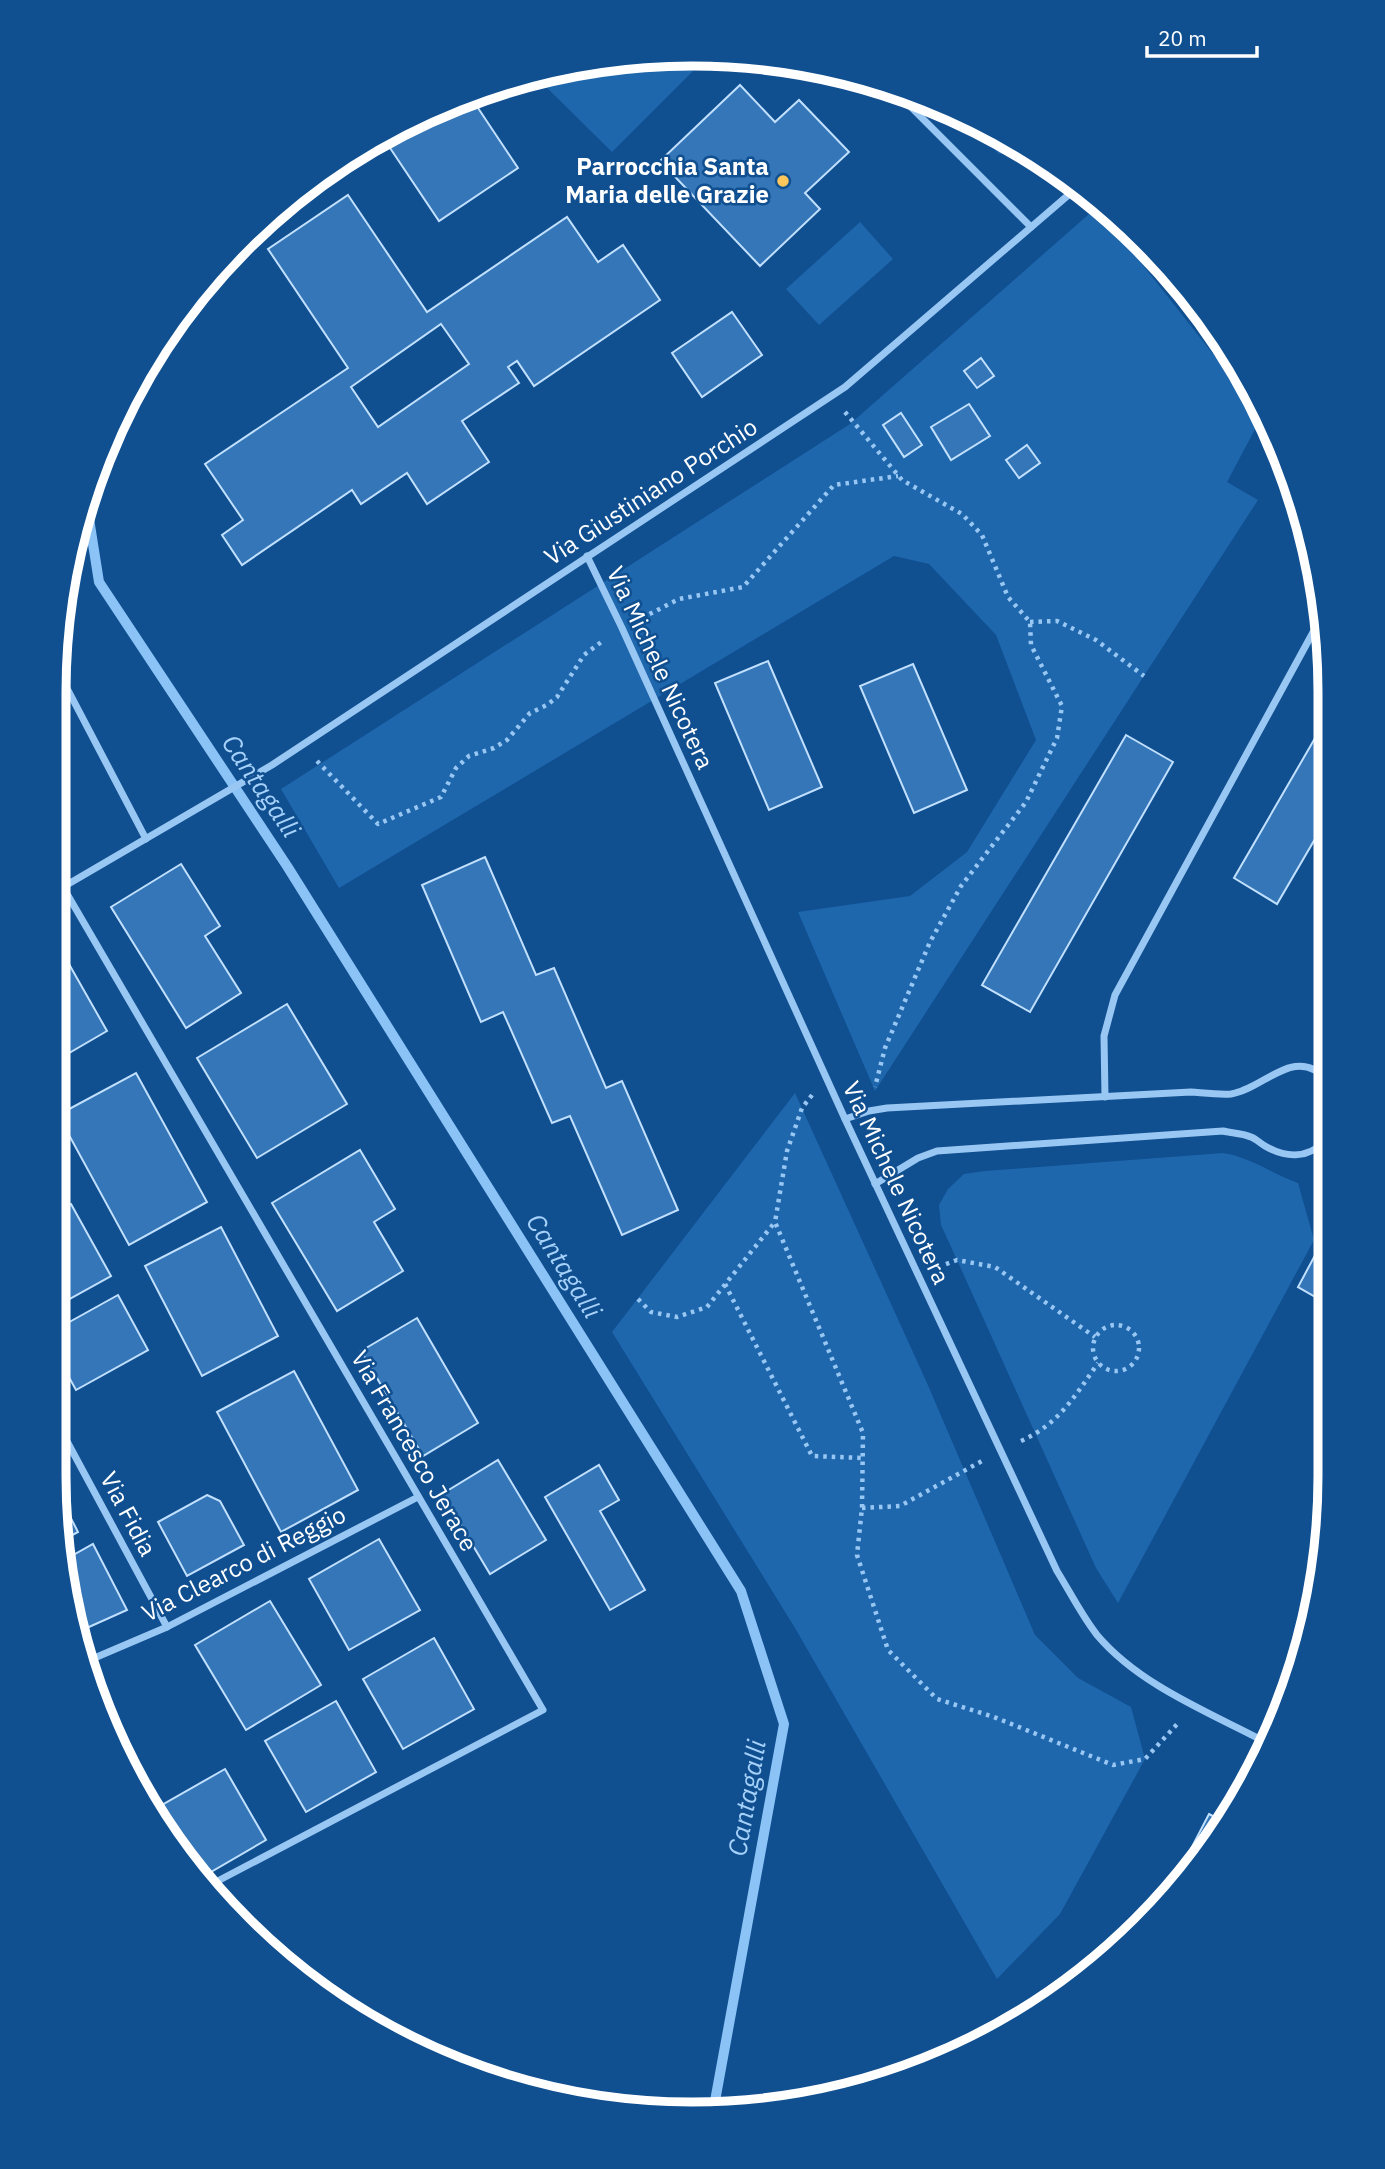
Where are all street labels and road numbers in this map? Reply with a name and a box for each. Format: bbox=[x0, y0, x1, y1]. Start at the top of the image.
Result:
street label: Via Giustiniano Porchio bbox=[538, 410, 763, 572]
street label: Via Michele Nicotera bbox=[600, 561, 722, 774]
street label: Via Michele Nicotera bbox=[836, 1076, 958, 1289]
street label: Via Francesco Jerace bbox=[344, 1344, 485, 1557]
street label: Via Fidia bbox=[93, 1466, 165, 1561]
street label: Via Clearco di Reggio bbox=[136, 1498, 351, 1628]

